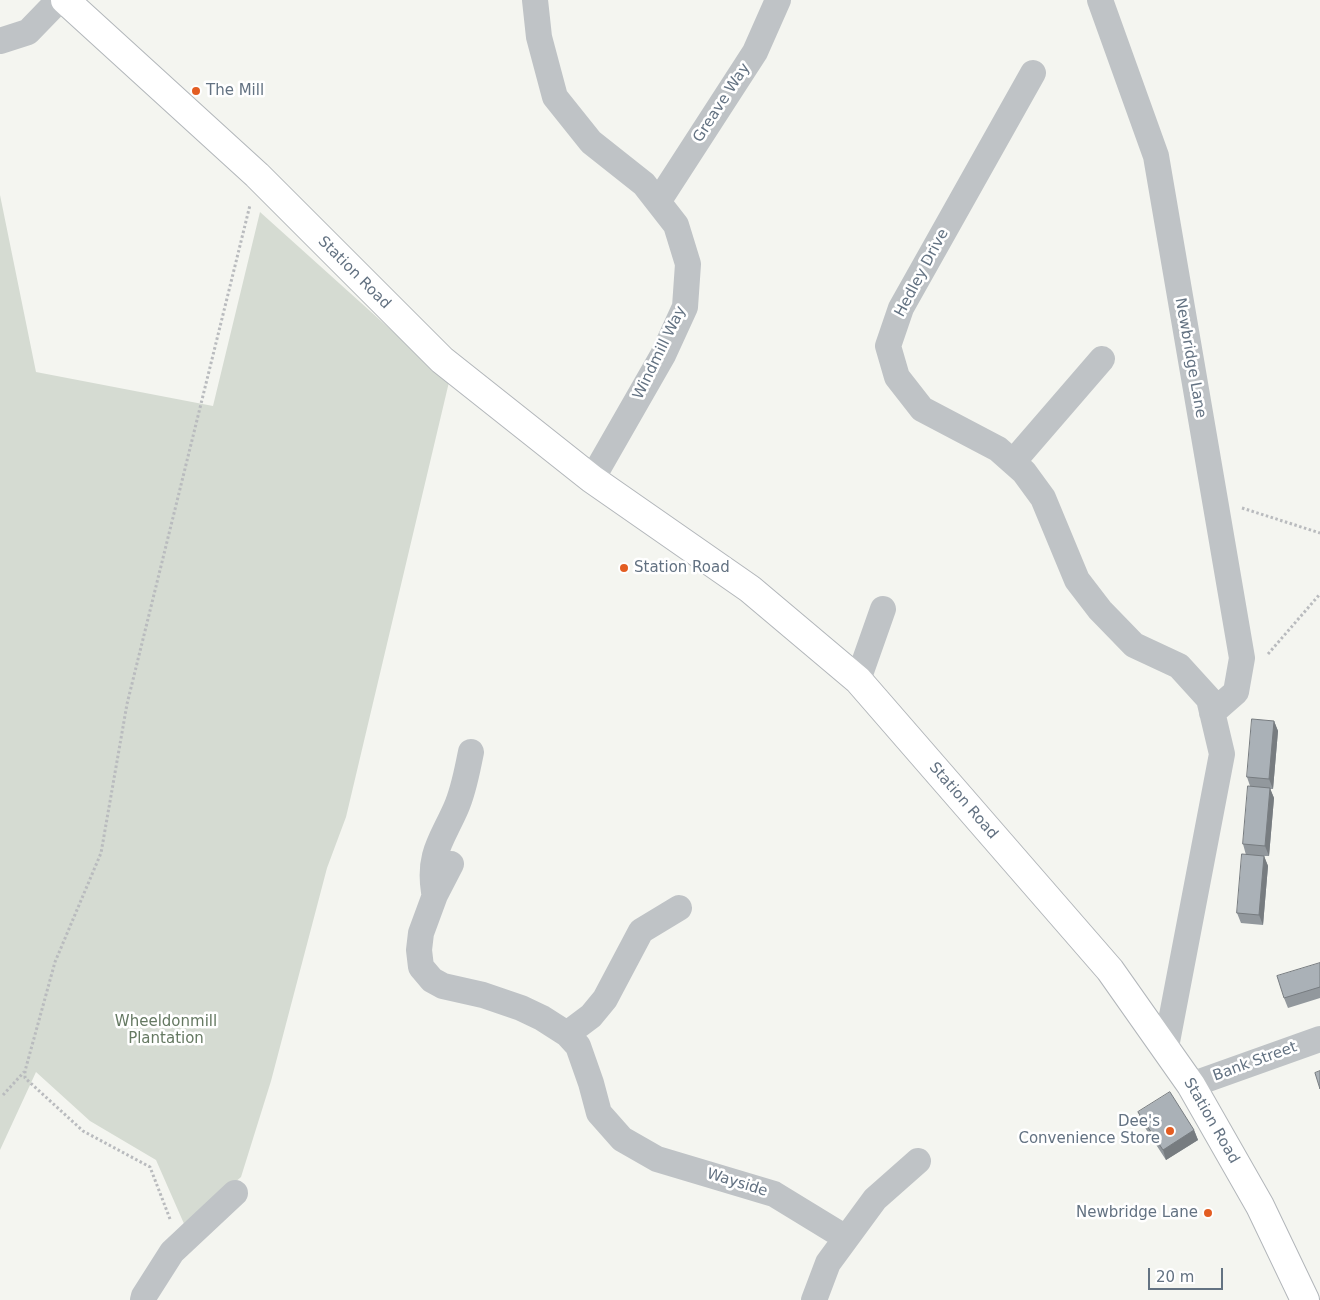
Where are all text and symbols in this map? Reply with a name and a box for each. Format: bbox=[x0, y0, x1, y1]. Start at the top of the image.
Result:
street label: Greave Way bbox=[690, 60, 754, 146]
place label: The Mill bbox=[206, 82, 264, 100]
marker: The Mill bbox=[190, 85, 202, 97]
street label: Hedley Drive bbox=[891, 226, 953, 320]
street label: Station Road bbox=[314, 233, 394, 313]
street label: Newbridge Lane bbox=[1171, 296, 1209, 420]
street label: Windmill Way bbox=[630, 303, 690, 403]
place label: Station Road bbox=[634, 559, 730, 577]
marker: Station Road bbox=[618, 562, 630, 574]
street label: Station Road bbox=[925, 759, 1001, 843]
park label: Wheeldonmill Plantation bbox=[115, 1013, 217, 1048]
street label: Bank Street bbox=[1211, 1038, 1299, 1086]
street label: Station Road bbox=[1179, 1075, 1243, 1167]
place label: Dee's Convenience Store bbox=[1018, 1113, 1160, 1148]
marker: Dee's Convenience Store bbox=[1164, 1125, 1176, 1137]
street label: Wayside bbox=[704, 1165, 770, 1201]
place label: Newbridge Lane bbox=[1076, 1204, 1198, 1222]
marker: Newbridge Lane bbox=[1202, 1207, 1214, 1219]
scale bar bbox=[1150, 1258, 1225, 1290]
text: 20 m bbox=[1156, 1268, 1194, 1286]

